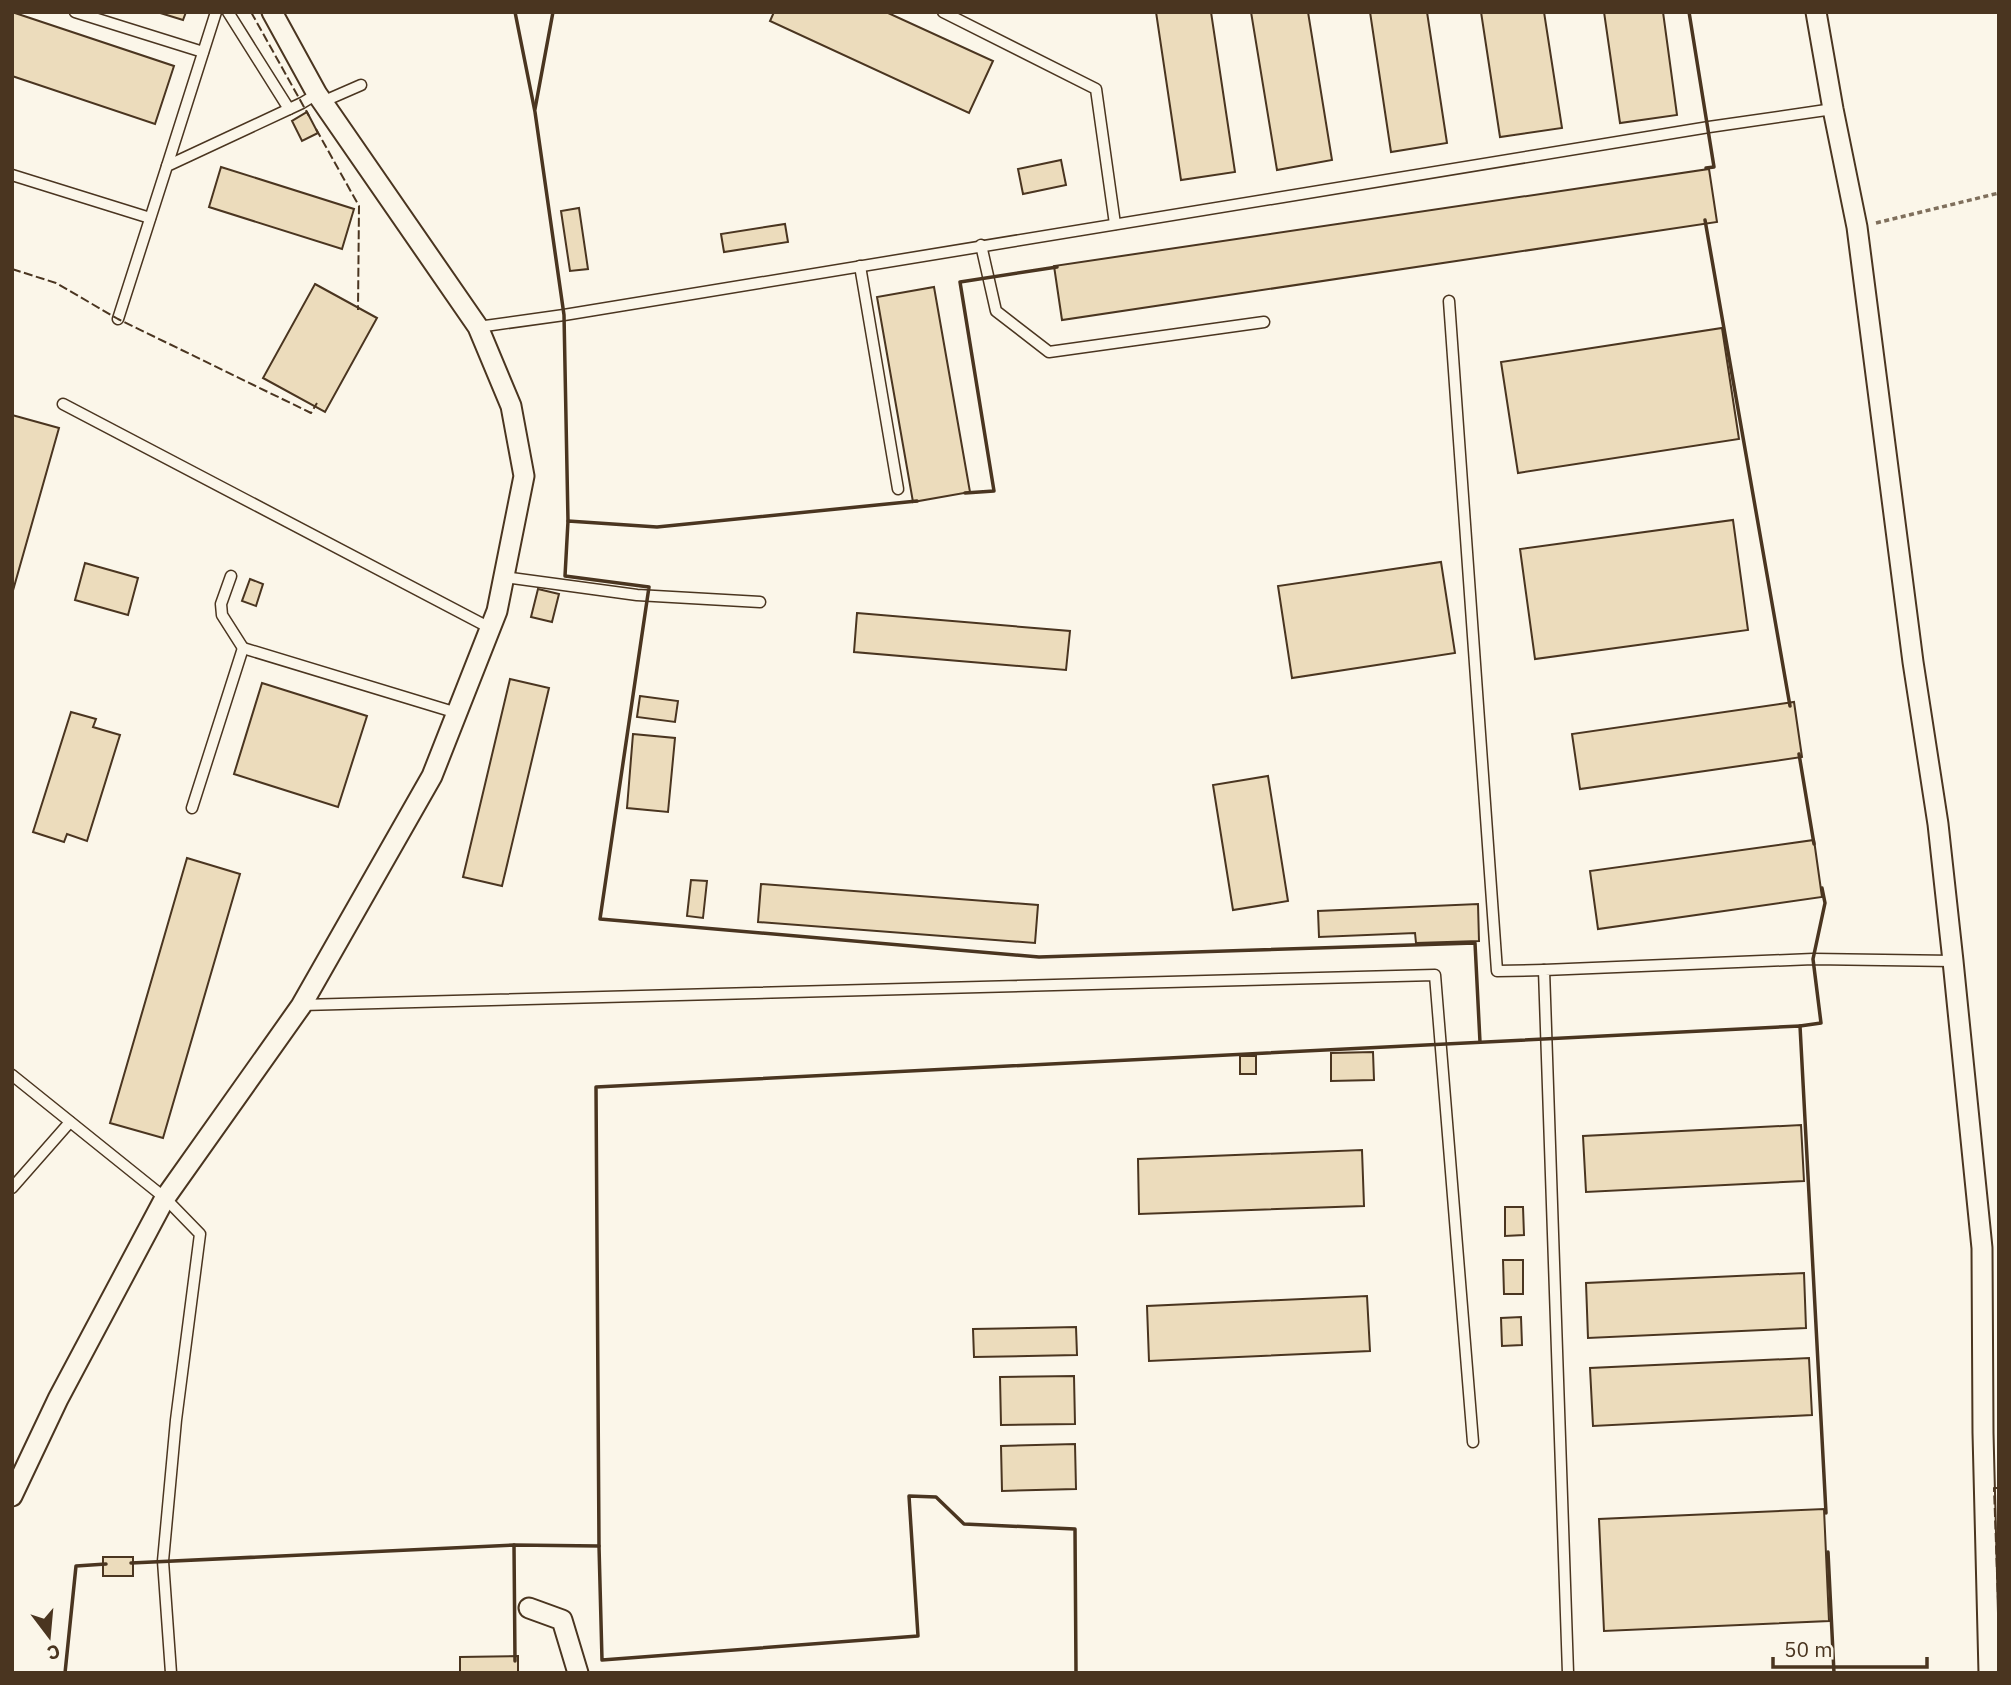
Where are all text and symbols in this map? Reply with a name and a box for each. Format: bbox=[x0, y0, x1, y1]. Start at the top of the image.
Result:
north arrow bbox=[14, 1601, 84, 1671]
scale bar bbox=[1773, 1626, 1927, 1670]
text: 50 m bbox=[1784, 1635, 1833, 1663]
text: С bbox=[44, 1639, 63, 1666]

